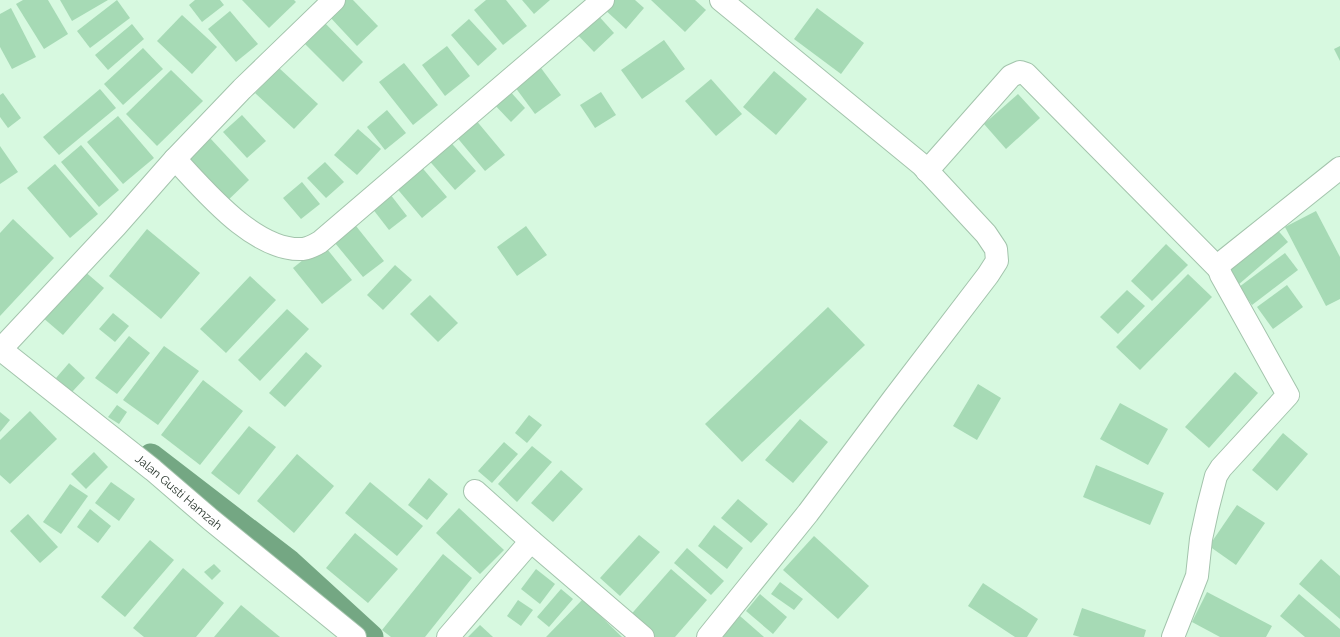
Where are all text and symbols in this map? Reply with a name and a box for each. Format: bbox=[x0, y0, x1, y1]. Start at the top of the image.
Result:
street label: Jalan Gusti Hamzah bbox=[132, 452, 225, 533]

